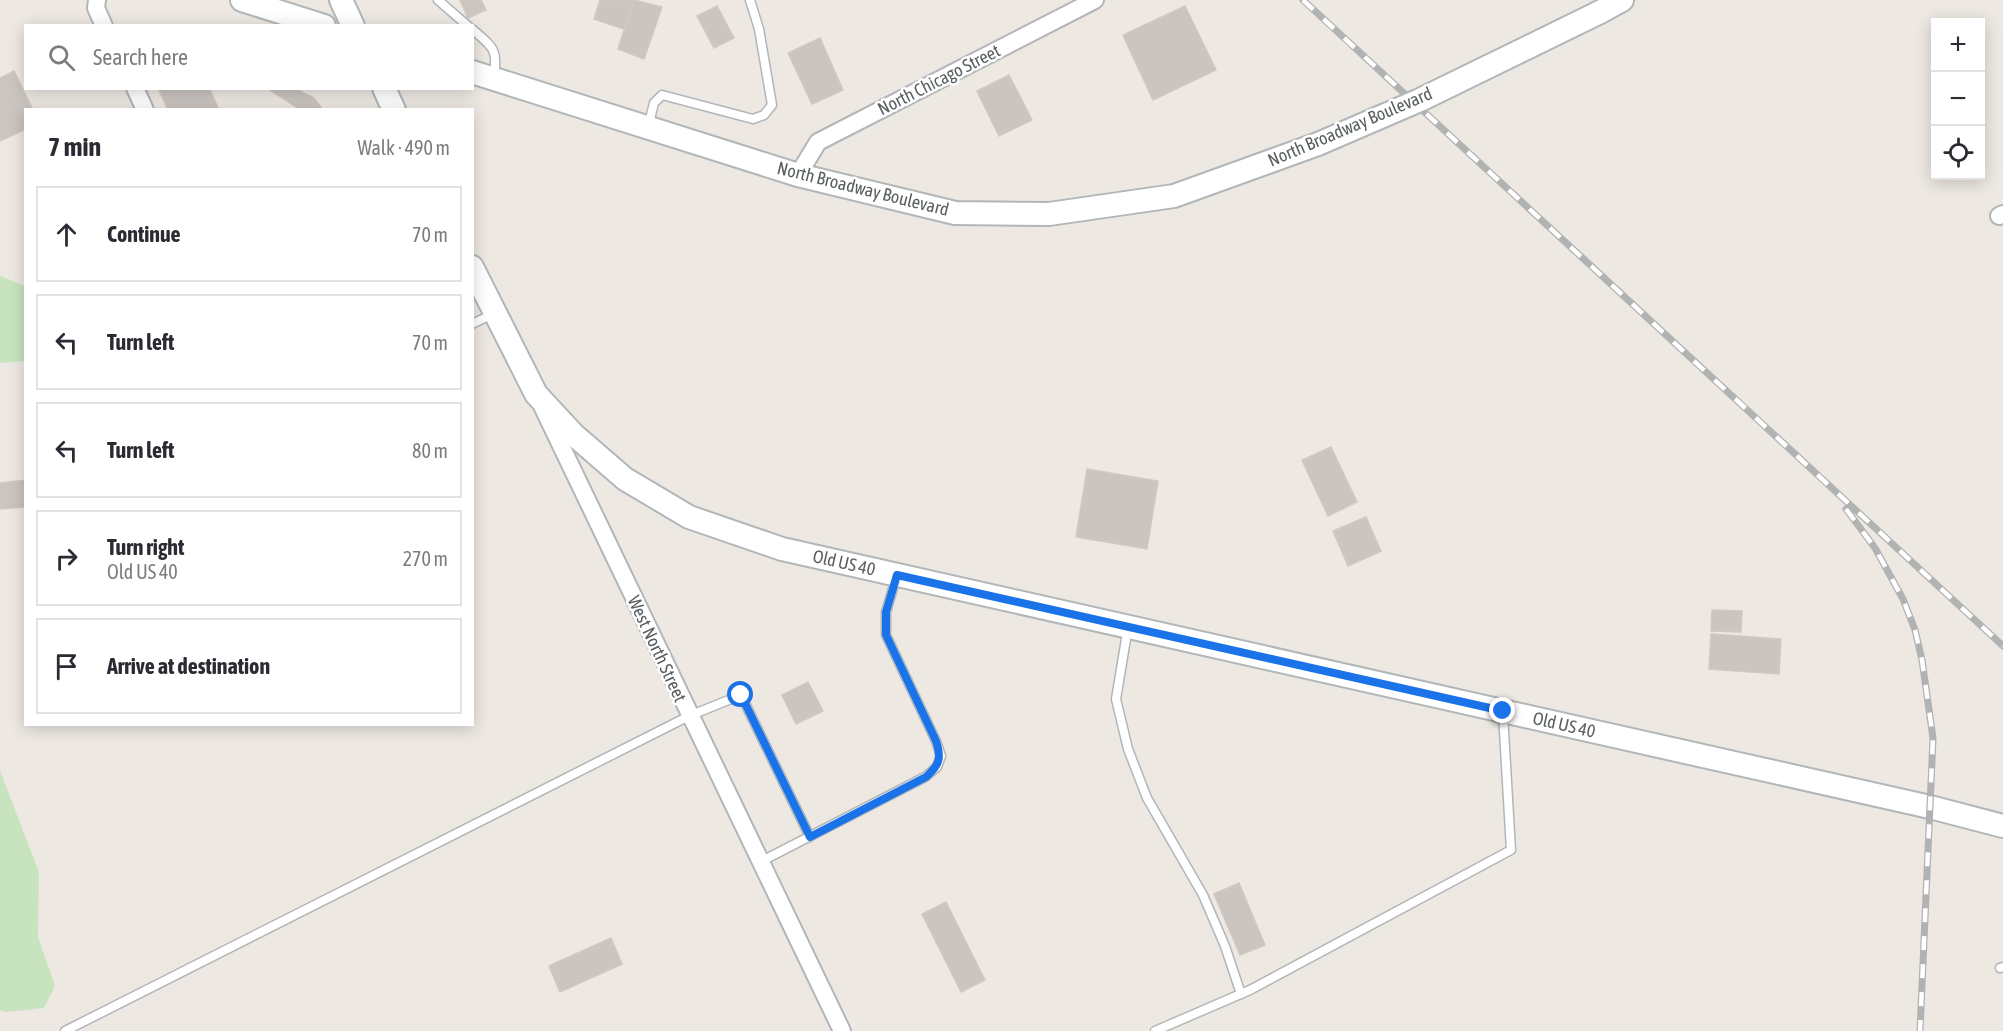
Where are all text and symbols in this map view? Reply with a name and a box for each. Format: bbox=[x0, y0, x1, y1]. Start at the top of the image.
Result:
map controls bbox=[1931, 18, 1985, 180]
button: + bbox=[1931, 18, 1985, 72]
search box bbox=[24, 24, 474, 90]
street label: North Chicago Street bbox=[874, 40, 1003, 119]
icon: search bbox=[45, 41, 78, 74]
text: Search here bbox=[93, 44, 188, 70]
button: − bbox=[1931, 72, 1985, 126]
street label: North Broadway Boulevard bbox=[1265, 82, 1435, 171]
button: locate bbox=[1931, 126, 1985, 180]
text: 7 min bbox=[48, 132, 101, 162]
text: Walk · 490 m bbox=[358, 136, 450, 159]
street label: North Broadway Boulevard bbox=[775, 157, 951, 220]
icon: ahead bbox=[50, 218, 83, 251]
text: Continue bbox=[107, 221, 181, 247]
text: 70 m bbox=[412, 223, 448, 246]
icon: left bbox=[50, 326, 83, 359]
text: Turn left bbox=[107, 329, 174, 355]
text: 70 m bbox=[412, 331, 448, 354]
icon: left bbox=[50, 434, 83, 467]
text: Turn left bbox=[107, 437, 174, 463]
text: 80 m bbox=[412, 439, 448, 462]
text: Turn right bbox=[107, 534, 184, 560]
icon: right bbox=[50, 542, 83, 575]
street label: Old US 40 bbox=[811, 545, 877, 580]
text: 270 m bbox=[403, 547, 448, 570]
text: Old US 40 bbox=[107, 560, 178, 583]
street label: West North Street bbox=[624, 592, 691, 705]
icon: arrive bbox=[50, 650, 83, 683]
text: Arrive at destination bbox=[107, 653, 270, 679]
route start bbox=[727, 681, 753, 707]
route end bbox=[1489, 697, 1515, 723]
street label: Old US 40 bbox=[1531, 707, 1597, 742]

